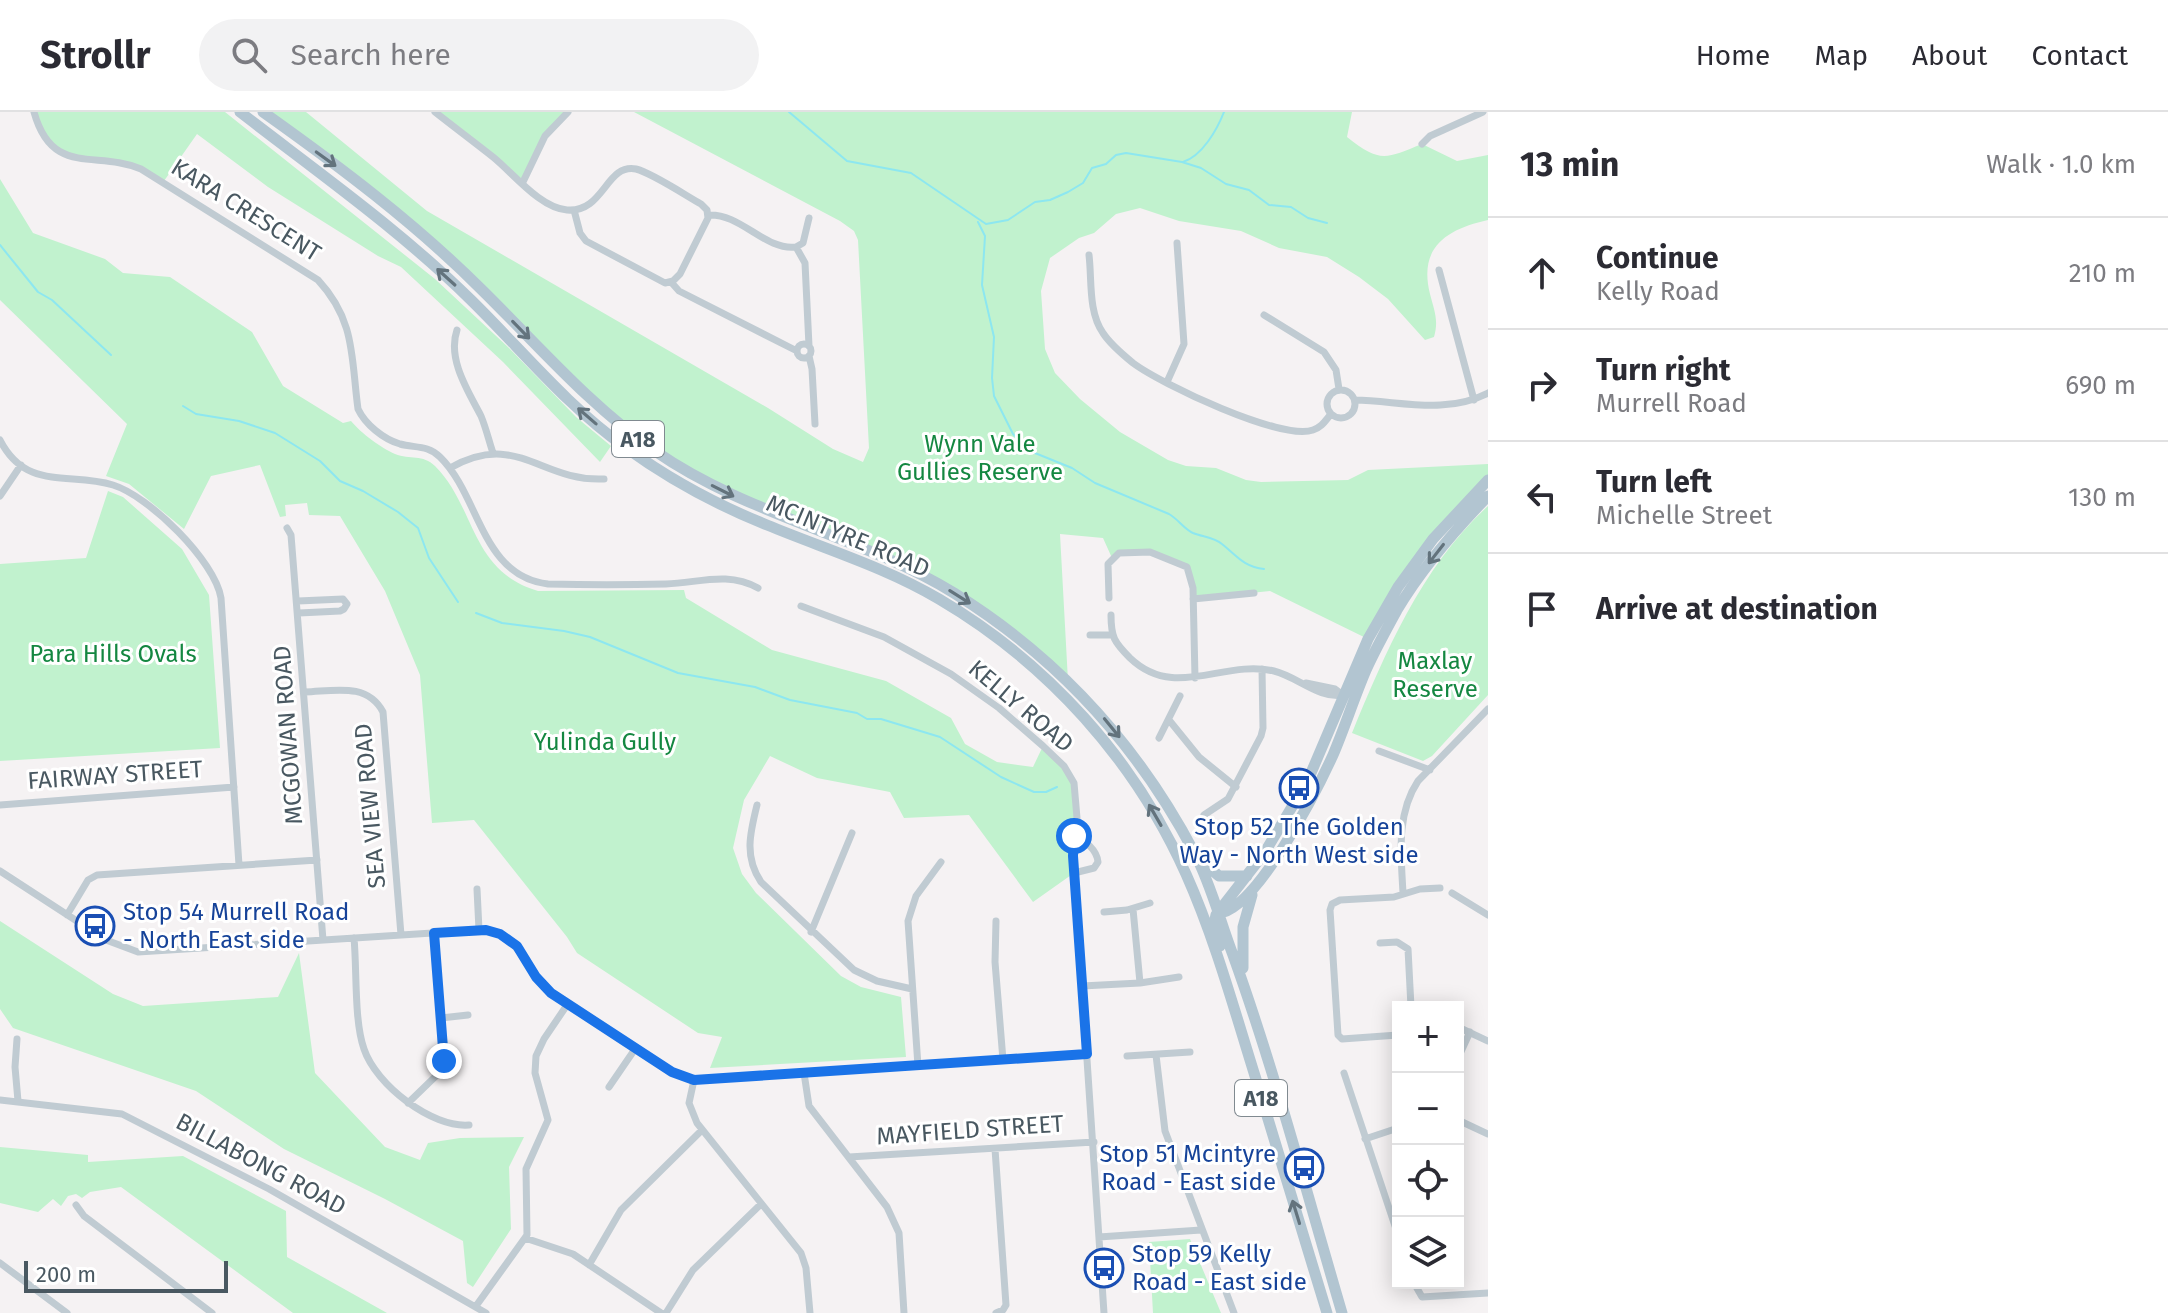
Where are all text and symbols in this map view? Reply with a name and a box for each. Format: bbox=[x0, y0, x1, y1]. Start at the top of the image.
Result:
search box bbox=[199, 19, 759, 91]
text: Strollr bbox=[40, 32, 151, 78]
icon: search bbox=[227, 33, 271, 77]
text: Search here bbox=[291, 37, 451, 73]
text: Home bbox=[1696, 39, 1770, 72]
text: Map bbox=[1814, 39, 1868, 72]
text: About bbox=[1912, 39, 1987, 72]
text: Contact bbox=[2031, 39, 2128, 72]
text: 13 min bbox=[1520, 144, 1619, 185]
text: Walk · 1.0 km bbox=[1986, 149, 2136, 180]
one-way arrow bbox=[315, 150, 336, 167]
street label: KARA CRESCENT bbox=[166, 153, 327, 268]
text: Continue bbox=[1596, 240, 1719, 276]
icon: ahead bbox=[1520, 251, 1564, 295]
text: 210 m bbox=[2069, 258, 2136, 289]
one-way arrow bbox=[436, 268, 456, 287]
text: Kelly Road bbox=[1596, 276, 1720, 307]
one-way arrow bbox=[511, 320, 530, 339]
text: Turn right bbox=[1596, 352, 1731, 388]
icon: right bbox=[1520, 363, 1564, 407]
text: 690 m bbox=[2065, 370, 2136, 401]
text: Murrell Road bbox=[1596, 388, 1747, 419]
one-way arrow bbox=[577, 407, 597, 425]
road number: A18 bbox=[612, 421, 664, 457]
park label: Wynn Vale Gullies Reserve bbox=[897, 430, 1063, 486]
text: Turn left bbox=[1596, 464, 1712, 500]
icon: left bbox=[1520, 475, 1564, 519]
text: 130 m bbox=[2068, 482, 2136, 513]
one-way arrow bbox=[710, 484, 734, 499]
street label: MCINTYRE ROAD bbox=[762, 489, 934, 583]
text: Michelle Street bbox=[1596, 500, 1772, 531]
one-way arrow bbox=[1428, 543, 1445, 565]
icon: arrive bbox=[1520, 587, 1564, 631]
one-way arrow bbox=[948, 589, 970, 606]
text: Arrive at destination bbox=[1596, 591, 1878, 627]
park label: Para Hills Ovals bbox=[29, 640, 197, 668]
street label: MCGOWAN ROAD bbox=[268, 645, 308, 825]
park label: Maxlay Reserve bbox=[1392, 647, 1478, 703]
street label: KELLY ROAD bbox=[963, 654, 1079, 758]
one-way arrow bbox=[1103, 718, 1121, 738]
street label: SEA VIEW ROAD bbox=[349, 722, 391, 890]
park label: Yulinda Gully bbox=[534, 728, 676, 756]
street label: FAIRWAY STREET bbox=[27, 755, 204, 795]
bus stop icon: Stop 52 The Golden Way - North West side bbox=[1278, 767, 1320, 809]
one-way arrow bbox=[1147, 804, 1163, 827]
place label: Stop 52 The Golden Way - North West side bbox=[1179, 813, 1419, 869]
route start bbox=[1056, 818, 1092, 854]
place label: Stop 54 Murrell Road - North East side bbox=[123, 898, 349, 954]
bus stop icon: Stop 54 Murrell Road - North East side bbox=[74, 905, 116, 947]
map controls bbox=[1392, 1001, 1464, 1289]
button: + bbox=[1392, 1001, 1464, 1073]
route end bbox=[426, 1043, 462, 1079]
button: − bbox=[1392, 1073, 1464, 1145]
road number: A18 bbox=[1235, 1080, 1287, 1116]
street label: BILLABONG ROAD bbox=[171, 1107, 351, 1221]
street label: MAYFIELD STREET bbox=[876, 1109, 1065, 1151]
place label: Stop 51 Mcintyre Road - East side bbox=[1099, 1140, 1276, 1196]
button: locate bbox=[1392, 1145, 1464, 1217]
bus stop icon: Stop 51 Mcintyre Road - East side bbox=[1283, 1147, 1325, 1189]
one-way arrow bbox=[1288, 1199, 1303, 1225]
button: layers bbox=[1392, 1217, 1464, 1289]
place label: Stop 59 Kelly Road - East side bbox=[1132, 1240, 1307, 1296]
bus stop icon: Stop 59 Kelly Road - East side bbox=[1083, 1247, 1125, 1289]
scale bar bbox=[24, 1257, 228, 1293]
text: 200 m bbox=[36, 1261, 96, 1288]

